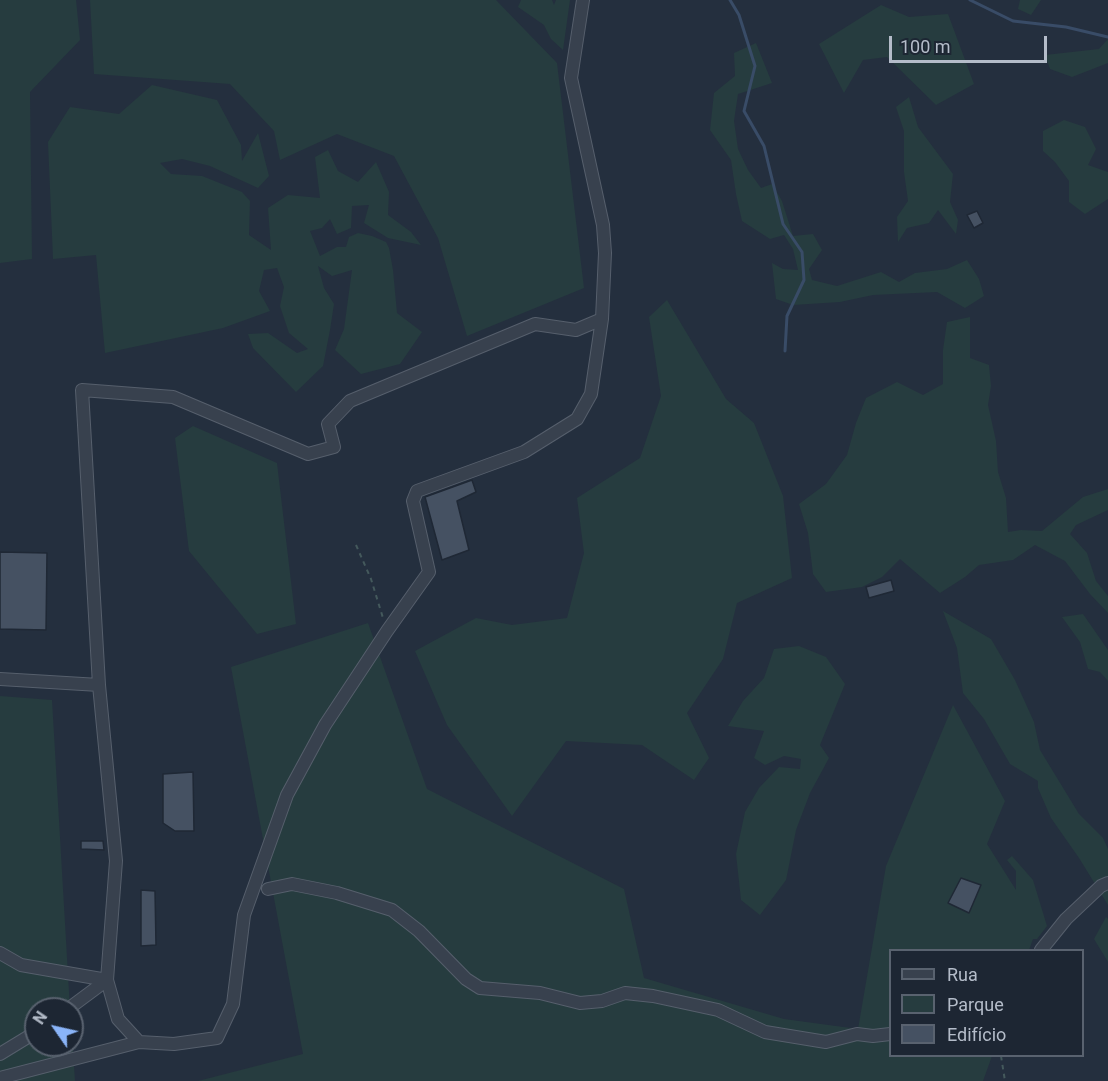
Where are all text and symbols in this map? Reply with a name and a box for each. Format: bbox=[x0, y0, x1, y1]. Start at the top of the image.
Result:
scale bar bbox=[892, 24, 1050, 62]
text: 100 m bbox=[900, 36, 951, 57]
legend bbox=[889, 949, 1084, 1057]
text: Rua bbox=[947, 964, 978, 985]
text: Parque bbox=[947, 994, 1004, 1015]
north arrow bbox=[24, 997, 84, 1057]
text: N bbox=[29, 1008, 51, 1028]
text: Edifício bbox=[947, 1024, 1006, 1045]

